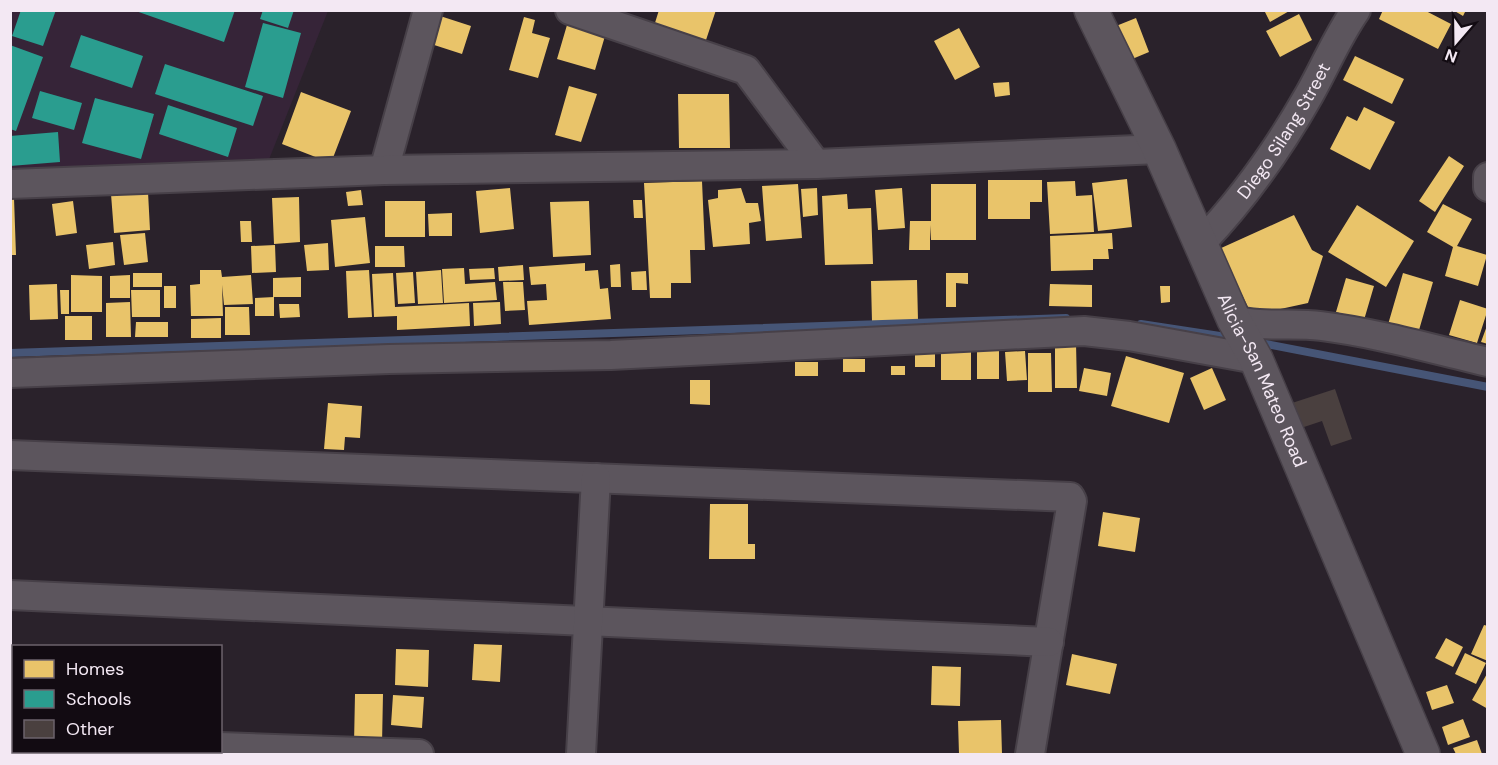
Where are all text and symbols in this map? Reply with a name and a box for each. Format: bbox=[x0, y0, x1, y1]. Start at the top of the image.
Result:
north arrow bbox=[1426, 12, 1486, 72]
text: N bbox=[1442, 44, 1460, 67]
street label: Diego Silang Street bbox=[1232, 59, 1336, 204]
street label: Alicia-San Mateo Road bbox=[1212, 290, 1312, 471]
legend bbox=[12, 645, 222, 753]
text: Homes bbox=[66, 657, 124, 681]
text: Schools bbox=[66, 687, 131, 711]
text: Other bbox=[66, 717, 115, 741]

